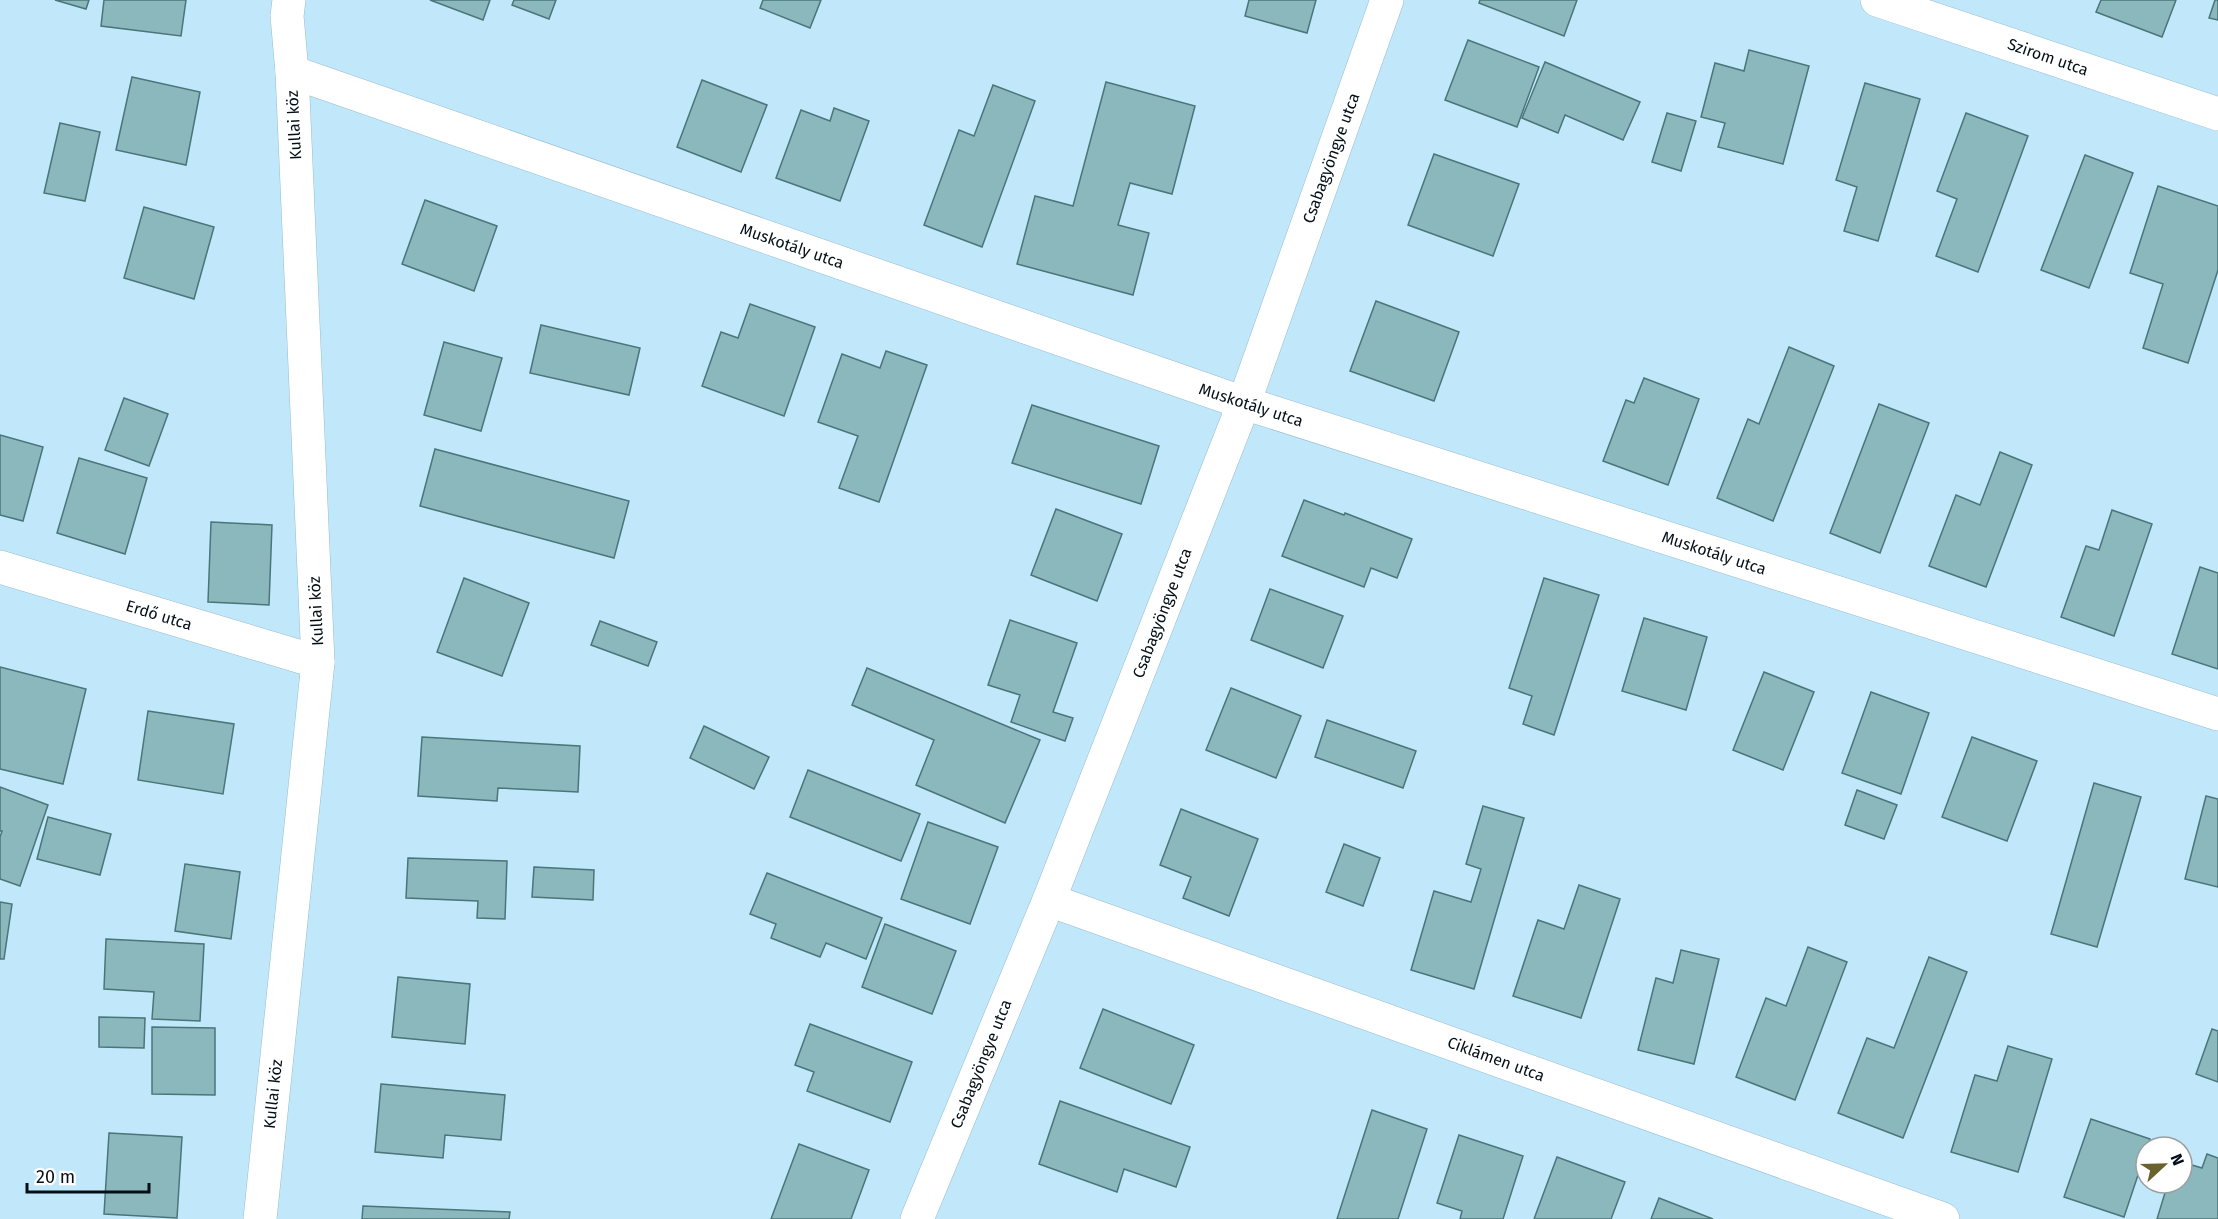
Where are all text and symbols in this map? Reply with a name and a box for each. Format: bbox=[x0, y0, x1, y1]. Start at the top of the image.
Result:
street label: Szirom utca bbox=[2005, 34, 2091, 80]
street label: Kullai köz bbox=[283, 90, 305, 160]
street label: Csabagyöngye utca bbox=[1299, 90, 1363, 226]
street label: Muskotály utca bbox=[738, 219, 846, 273]
street label: Muskotály utca bbox=[1196, 379, 1306, 431]
street label: Muskotály utca bbox=[1659, 527, 1769, 579]
street label: Csabagyöngye utca bbox=[1128, 545, 1196, 681]
street label: Kullai köz bbox=[305, 576, 327, 646]
street label: Erdő utca bbox=[124, 596, 194, 634]
street label: Csabagyöngye utca bbox=[946, 997, 1016, 1131]
street label: Ciklámen utca bbox=[1445, 1033, 1547, 1085]
street label: Kullai köz bbox=[260, 1058, 286, 1130]
north arrow bbox=[2134, 1135, 2194, 1195]
text: N bbox=[2167, 1151, 2188, 1168]
scale bar bbox=[27, 1156, 148, 1194]
text: 20 m bbox=[36, 1166, 75, 1188]

